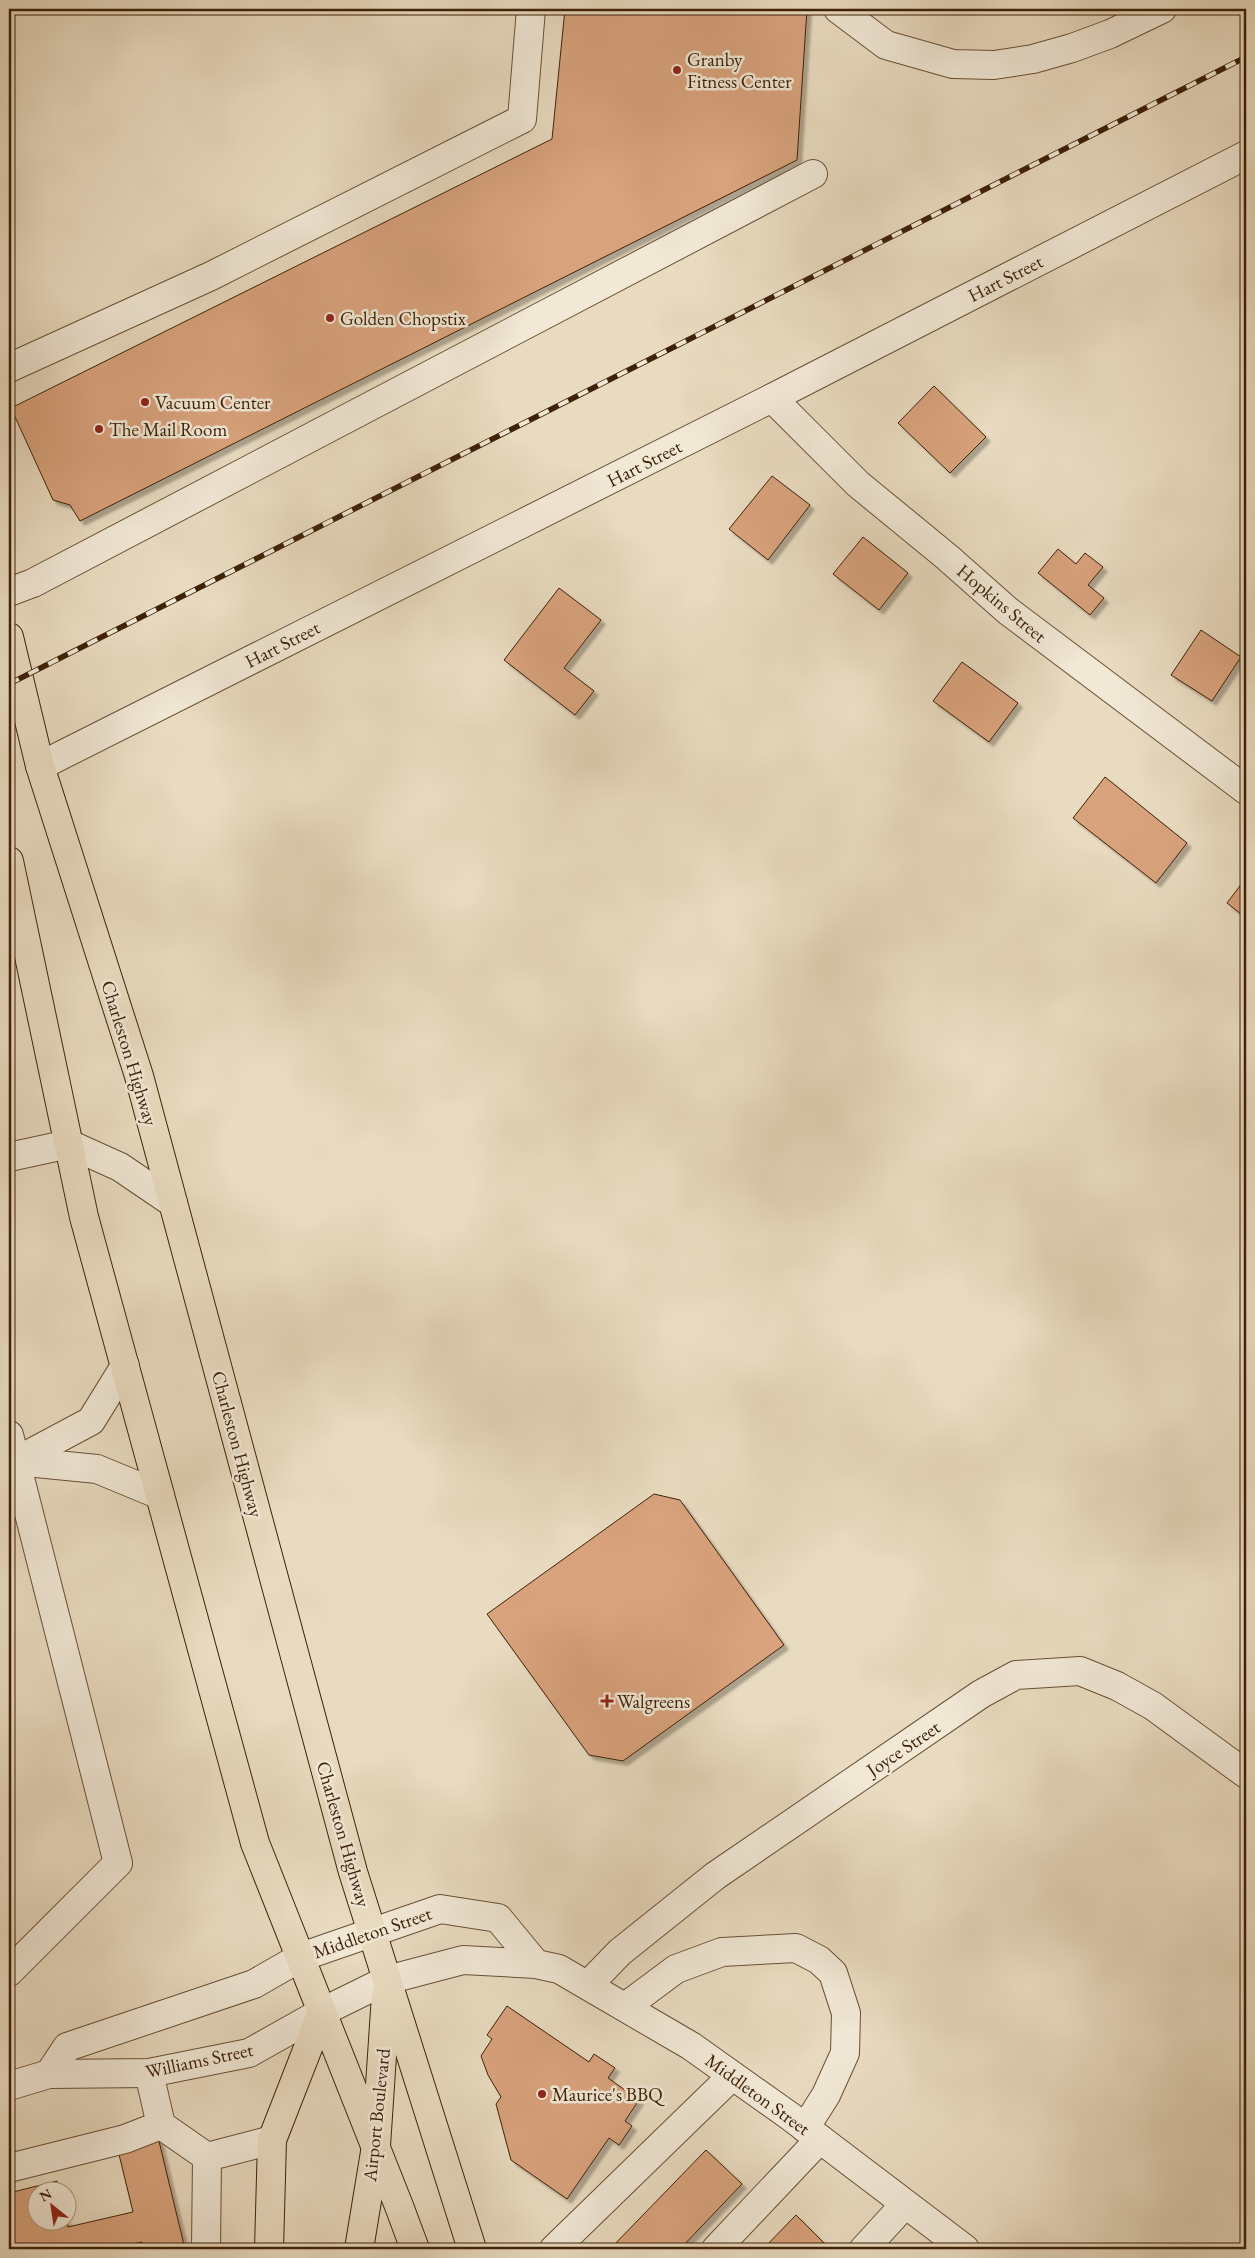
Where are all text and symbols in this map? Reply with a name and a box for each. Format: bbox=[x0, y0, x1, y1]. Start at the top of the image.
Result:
place label: Granby Fitness Center bbox=[687, 47, 792, 94]
marker: Granby Fitness Center bbox=[671, 64, 683, 76]
street label: Hart Street bbox=[964, 249, 1047, 308]
place label: Golden Chopstix bbox=[340, 306, 467, 331]
marker: Golden Chopstix bbox=[324, 312, 336, 324]
place label: Vacuum Center bbox=[155, 390, 271, 415]
marker: Vacuum Center bbox=[139, 396, 151, 408]
place label: The Mail Room bbox=[109, 417, 227, 442]
marker: The Mail Room bbox=[93, 423, 105, 435]
street label: Hart Street bbox=[603, 434, 686, 493]
street label: Hopkins Street bbox=[952, 559, 1052, 648]
street label: Hart Street bbox=[241, 615, 324, 674]
street label: Charleston Highway bbox=[96, 977, 164, 1129]
street label: Charleston Highway bbox=[206, 1368, 269, 1521]
place label: Walgreens bbox=[617, 1689, 690, 1714]
marker: Walgreens bbox=[601, 1695, 613, 1707]
street label: Joyce Street bbox=[860, 1715, 945, 1783]
street label: Charleston Highway bbox=[311, 1758, 376, 1911]
street label: Middleton Street bbox=[310, 1900, 435, 1964]
street label: Williams Street bbox=[143, 2037, 255, 2084]
street label: Airport Boulevard bbox=[357, 2047, 396, 2184]
street label: Middleton Street bbox=[700, 2048, 815, 2141]
place label: Maurice's BBQ bbox=[552, 2082, 665, 2107]
marker: Maurice's BBQ bbox=[536, 2088, 548, 2100]
north arrow bbox=[28, 2180, 78, 2230]
text: N bbox=[36, 2184, 55, 2205]

